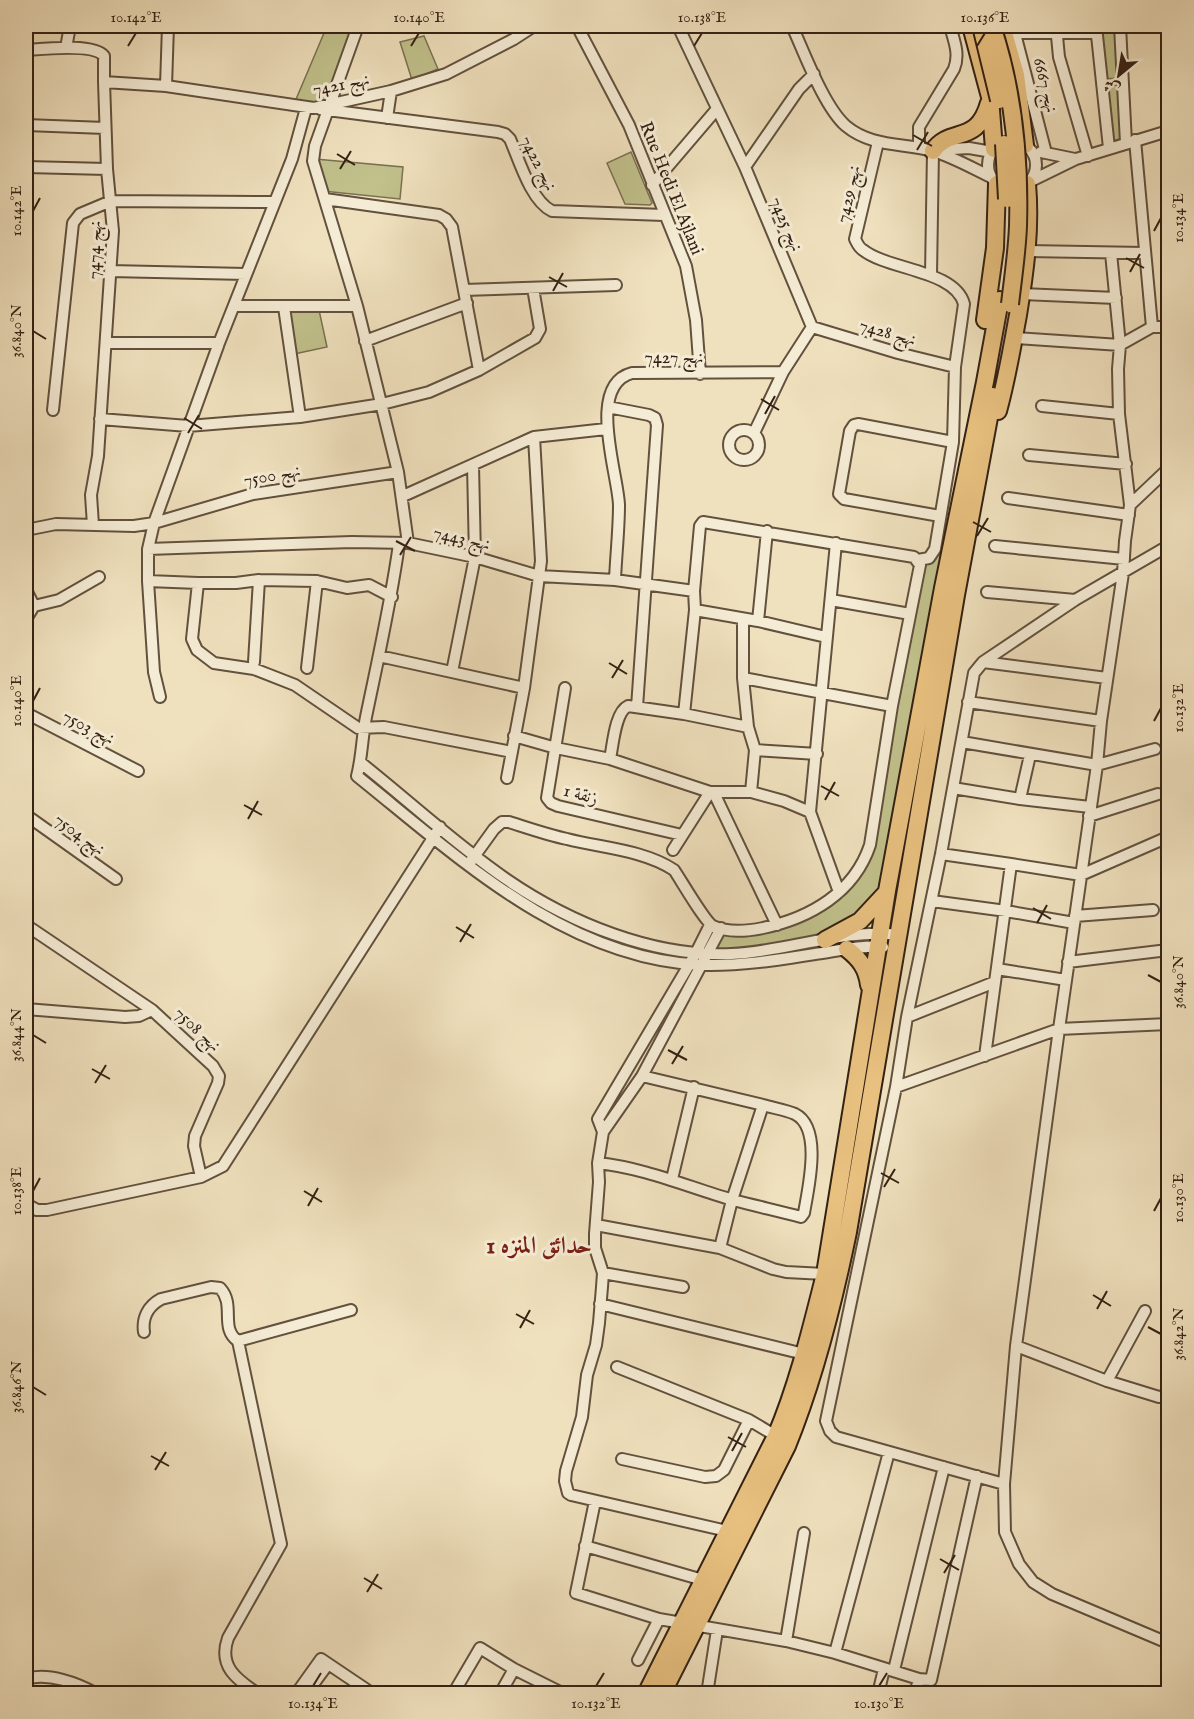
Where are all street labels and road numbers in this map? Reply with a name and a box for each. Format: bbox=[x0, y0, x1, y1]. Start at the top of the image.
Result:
street label: نهج 6667 bbox=[1024, 55, 1063, 116]
street label: نهج 7421 bbox=[311, 69, 372, 105]
street label: Rue Hedi El Ajlani bbox=[633, 118, 708, 259]
street label: نهج 7422 bbox=[511, 132, 561, 197]
street label: نهج 7429 bbox=[832, 163, 870, 226]
street label: نهج 7425 bbox=[761, 194, 807, 257]
street label: نهج 7474 bbox=[83, 220, 111, 280]
street label: نهج 7428 bbox=[856, 314, 918, 355]
street label: نهج 7427 bbox=[645, 347, 703, 373]
street label: نهج 7500 bbox=[242, 460, 303, 496]
street label: نهج 7443 bbox=[430, 522, 492, 560]
street label: نهج 7503 bbox=[57, 706, 118, 754]
street label: زنقة 1 bbox=[561, 780, 600, 811]
street label: نهج 7504 bbox=[47, 809, 109, 864]
street label: نهج 7508 bbox=[167, 1003, 225, 1060]

